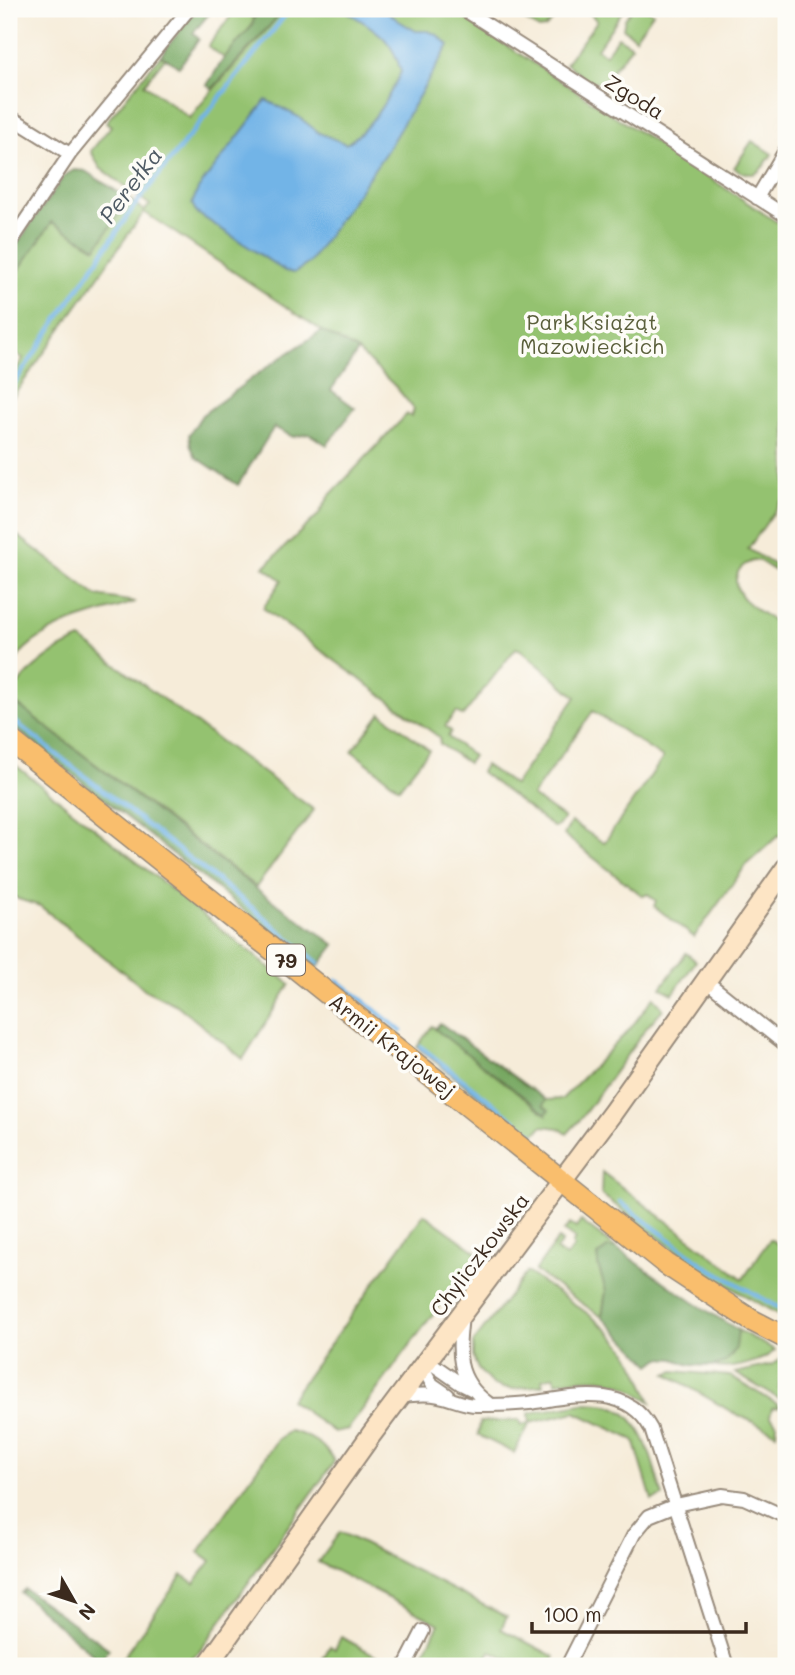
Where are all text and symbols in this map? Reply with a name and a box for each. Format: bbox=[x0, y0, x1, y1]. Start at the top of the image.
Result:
street label: Zgoda bbox=[600, 67, 670, 125]
water label: Perełka bbox=[92, 141, 168, 229]
park label: Park Książąt Mazowieckich bbox=[520, 308, 664, 359]
road number: 79 bbox=[267, 944, 305, 976]
street label: Armii Krajowej bbox=[324, 987, 462, 1103]
street label: Chyliczkowska bbox=[424, 1187, 534, 1321]
north arrow bbox=[38, 1566, 108, 1636]
scale bar bbox=[532, 1591, 746, 1635]
text: N bbox=[73, 1599, 102, 1625]
text: 100 m bbox=[543, 1600, 602, 1627]

